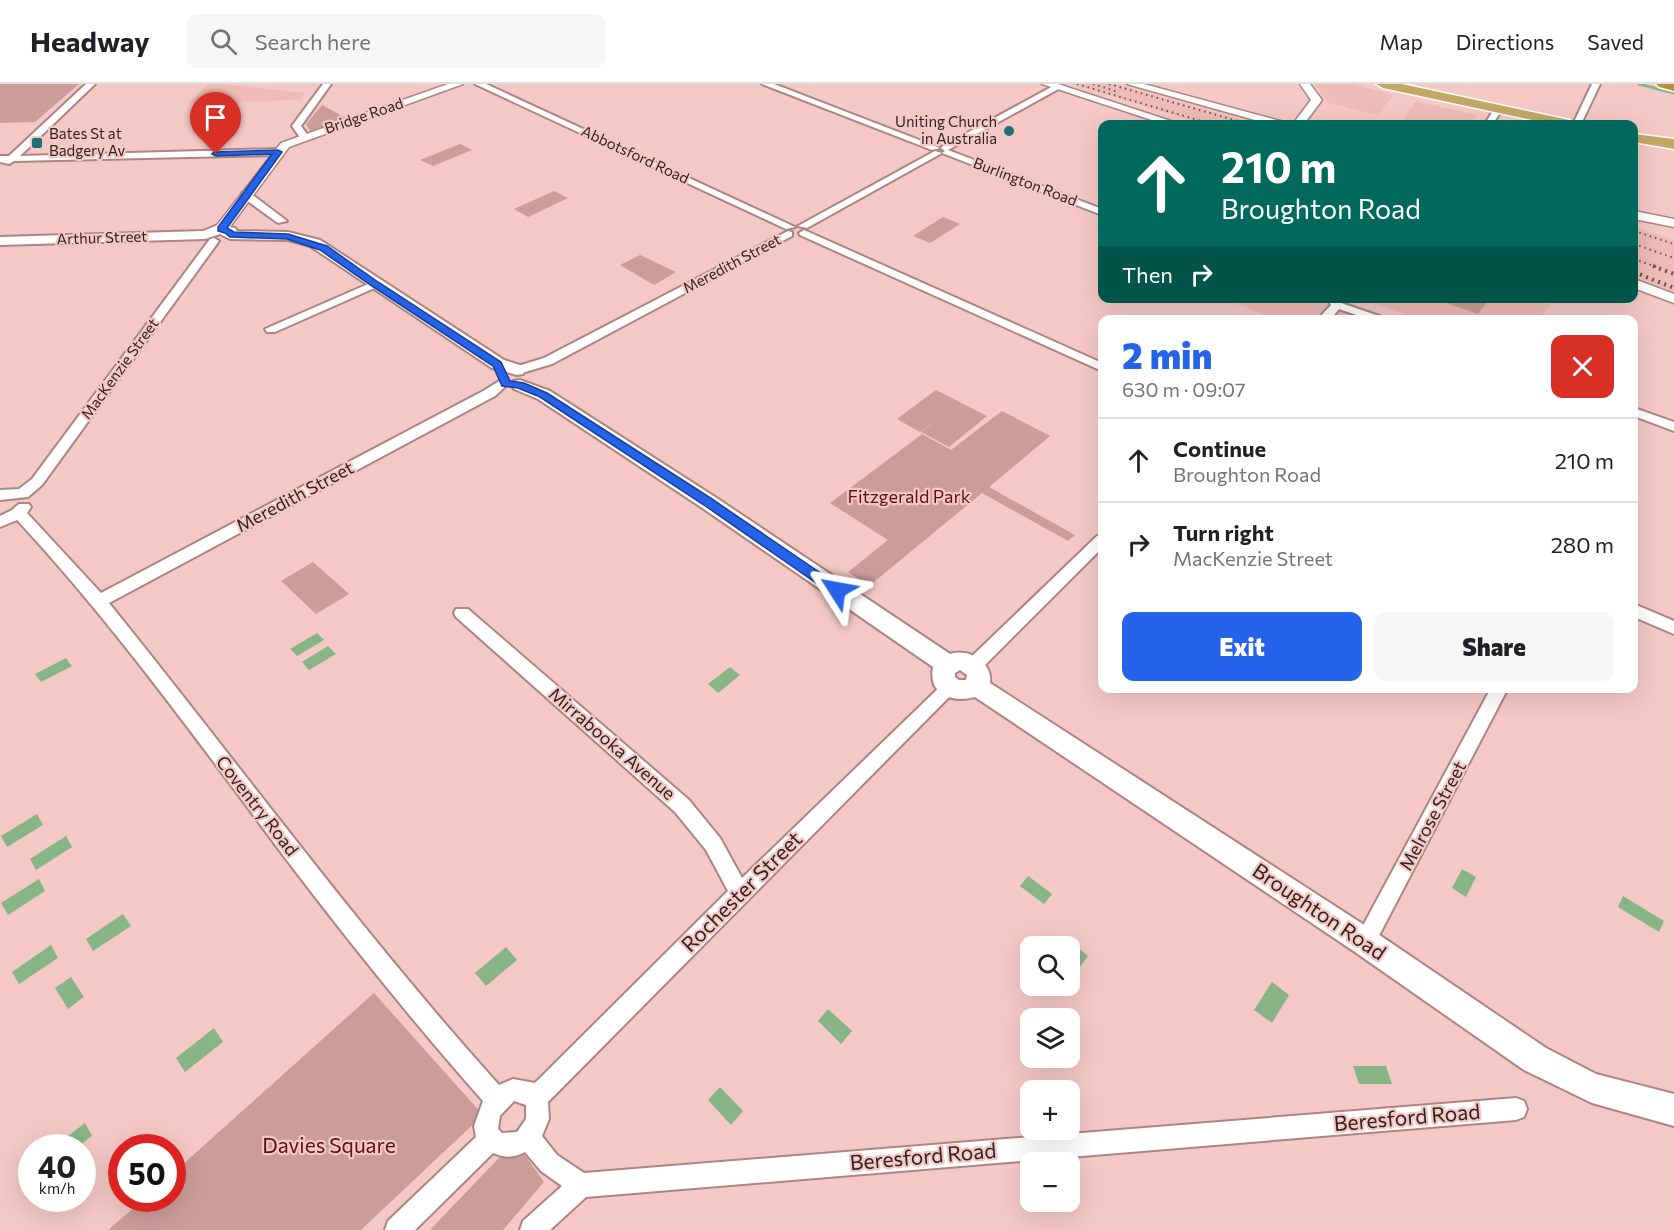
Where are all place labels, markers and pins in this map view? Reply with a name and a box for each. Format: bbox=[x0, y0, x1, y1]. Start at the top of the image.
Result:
pin bbox=[190, 92, 241, 154]
place label: Uniting Church in Australia bbox=[895, 112, 997, 147]
place label: Bates St at Badgery Av bbox=[49, 124, 125, 159]
marker: Uniting Church in Australia bbox=[1002, 124, 1016, 138]
marker: Bates St at Badgery Av bbox=[30, 136, 44, 150]

